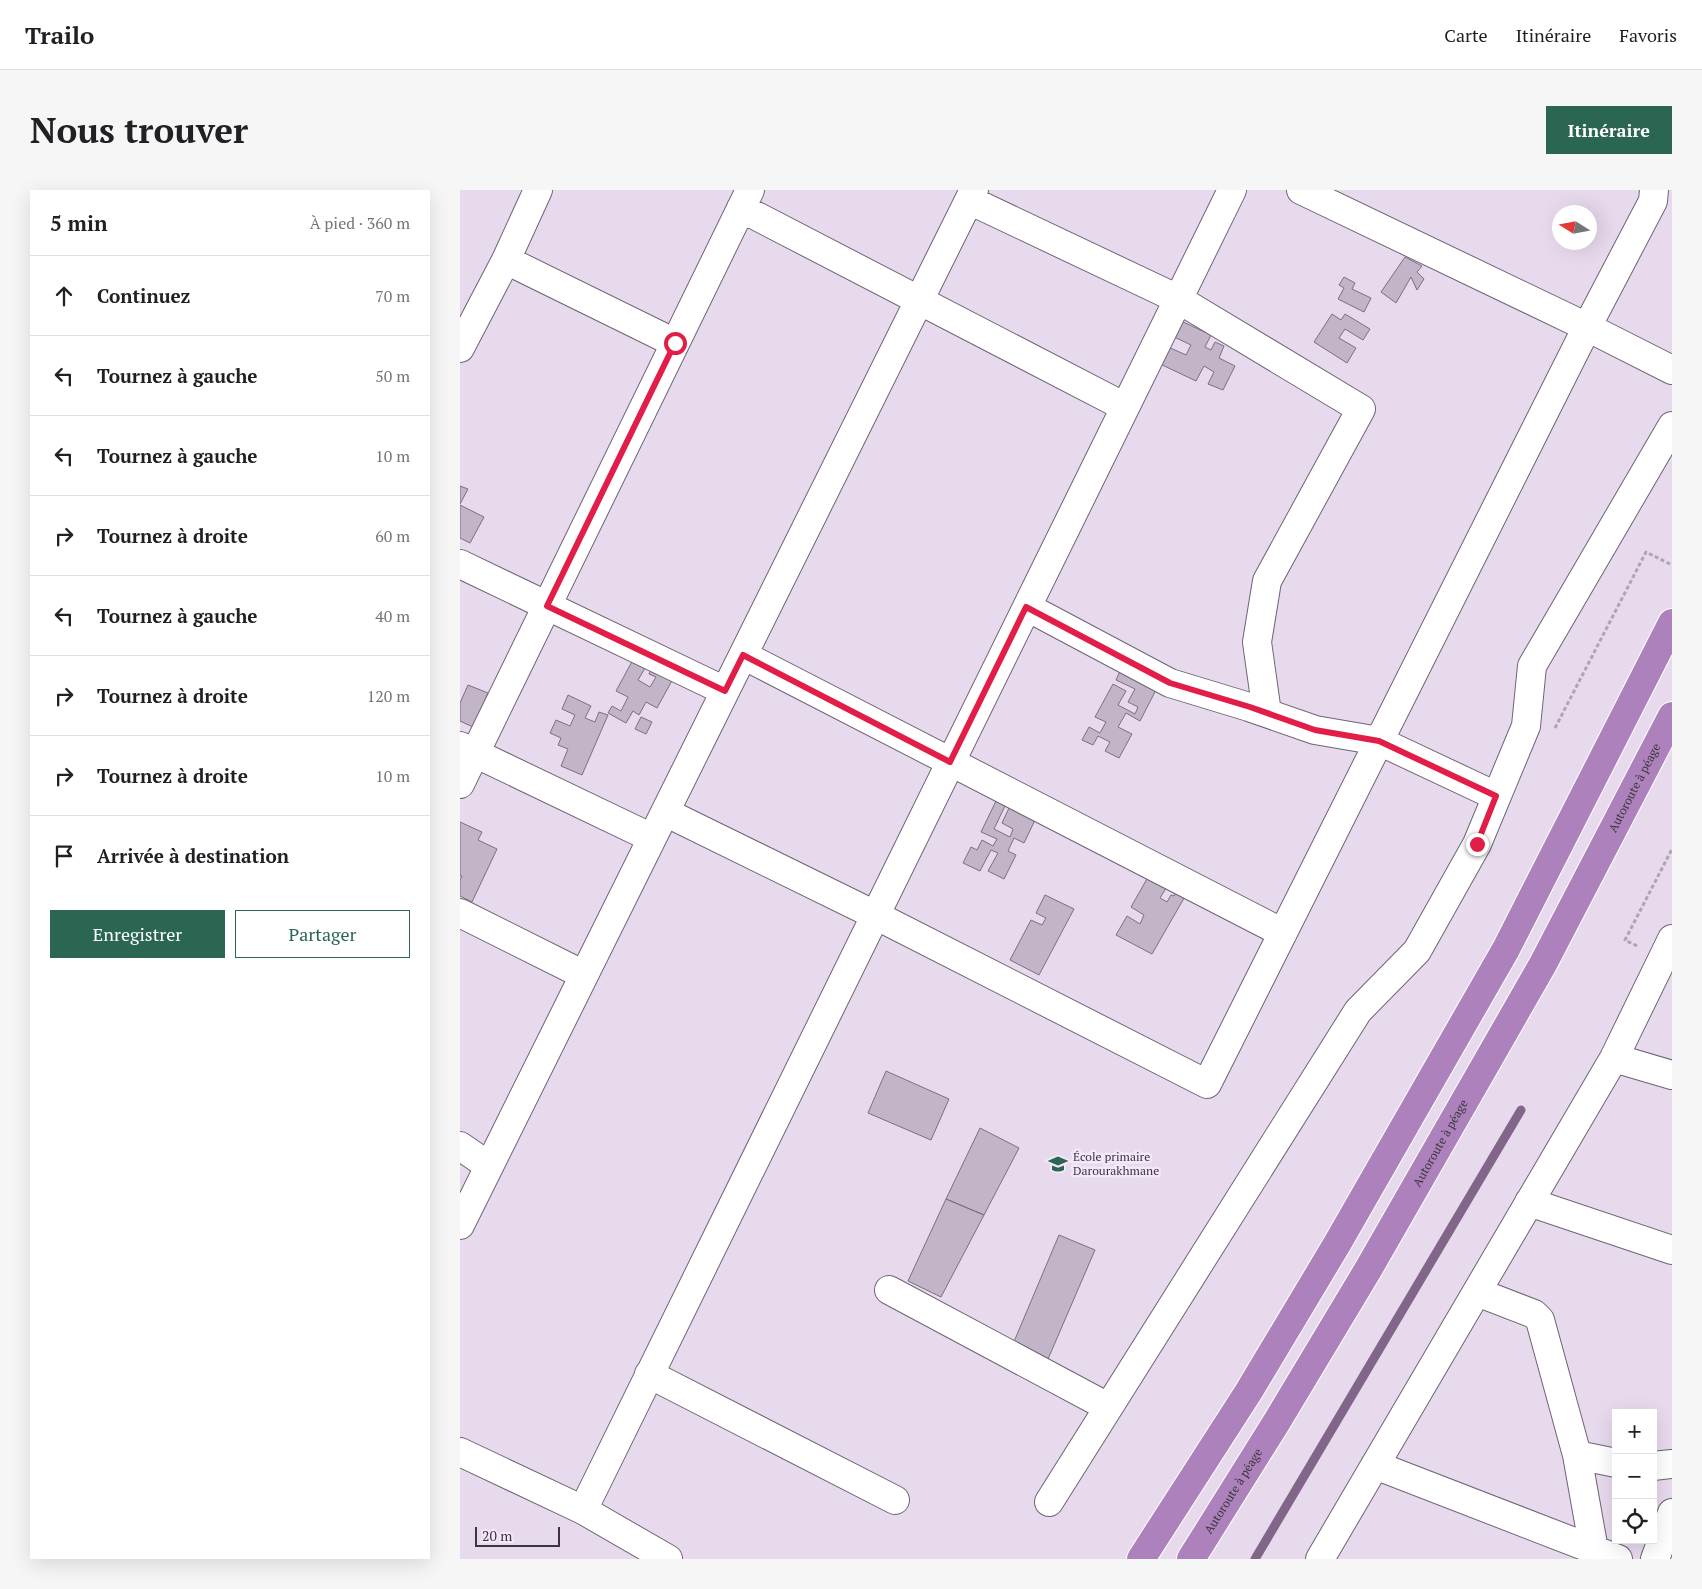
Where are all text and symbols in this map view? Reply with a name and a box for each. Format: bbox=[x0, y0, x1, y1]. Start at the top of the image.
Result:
text: Trailo bbox=[25, 19, 94, 51]
text: Carte bbox=[1444, 23, 1488, 47]
text: Itinéraire bbox=[1516, 23, 1591, 47]
text: Favoris bbox=[1619, 23, 1677, 47]
button: Itinéraire bbox=[1546, 106, 1672, 154]
text: Nous trouver bbox=[30, 107, 248, 153]
north arrow bbox=[1552, 205, 1597, 250]
text: 5 min bbox=[50, 209, 107, 237]
text: À pied · 360 m bbox=[310, 212, 410, 234]
icon: ahead bbox=[50, 282, 78, 310]
text: Continuez bbox=[97, 283, 190, 308]
text: 70 m bbox=[375, 285, 410, 307]
route start bbox=[664, 332, 687, 355]
icon: left bbox=[50, 362, 78, 390]
text: Tournez à gauche bbox=[97, 363, 258, 388]
text: 50 m bbox=[375, 365, 410, 387]
icon: left bbox=[50, 442, 78, 470]
text: Tournez à gauche bbox=[97, 443, 258, 468]
text: 10 m bbox=[375, 445, 410, 467]
icon: right bbox=[50, 522, 78, 550]
text: Tournez à droite bbox=[97, 523, 248, 548]
text: 60 m bbox=[375, 525, 410, 547]
icon: left bbox=[50, 602, 78, 630]
text: Tournez à gauche bbox=[97, 603, 258, 628]
text: 40 m bbox=[375, 605, 410, 627]
icon: right bbox=[50, 682, 78, 710]
text: Tournez à droite bbox=[97, 683, 248, 708]
text: 120 m bbox=[367, 685, 410, 707]
street label: Autoroute à péage bbox=[1605, 741, 1663, 835]
icon: right bbox=[50, 762, 78, 790]
text: Tournez à droite bbox=[97, 763, 248, 788]
text: 10 m bbox=[375, 765, 410, 787]
route end bbox=[1466, 833, 1489, 856]
icon: arrive bbox=[50, 842, 78, 870]
text: Arrivée à destination bbox=[97, 843, 289, 868]
button: Enregistrer bbox=[50, 910, 225, 958]
button: Partager bbox=[235, 910, 410, 958]
street label: Autoroute à péage bbox=[1409, 1097, 1471, 1189]
place label: École primaire Darourakhmane bbox=[1073, 1149, 1159, 1178]
school or university icon: École primaire Darourakhmane bbox=[1047, 1153, 1069, 1175]
map controls bbox=[1612, 1409, 1657, 1544]
button: + bbox=[1612, 1409, 1657, 1454]
street label: Autoroute à péage bbox=[1201, 1445, 1265, 1536]
button: − bbox=[1612, 1454, 1657, 1499]
button: locate bbox=[1612, 1499, 1657, 1544]
scale bar bbox=[475, 1524, 560, 1547]
text: 20 m bbox=[482, 1526, 512, 1545]

